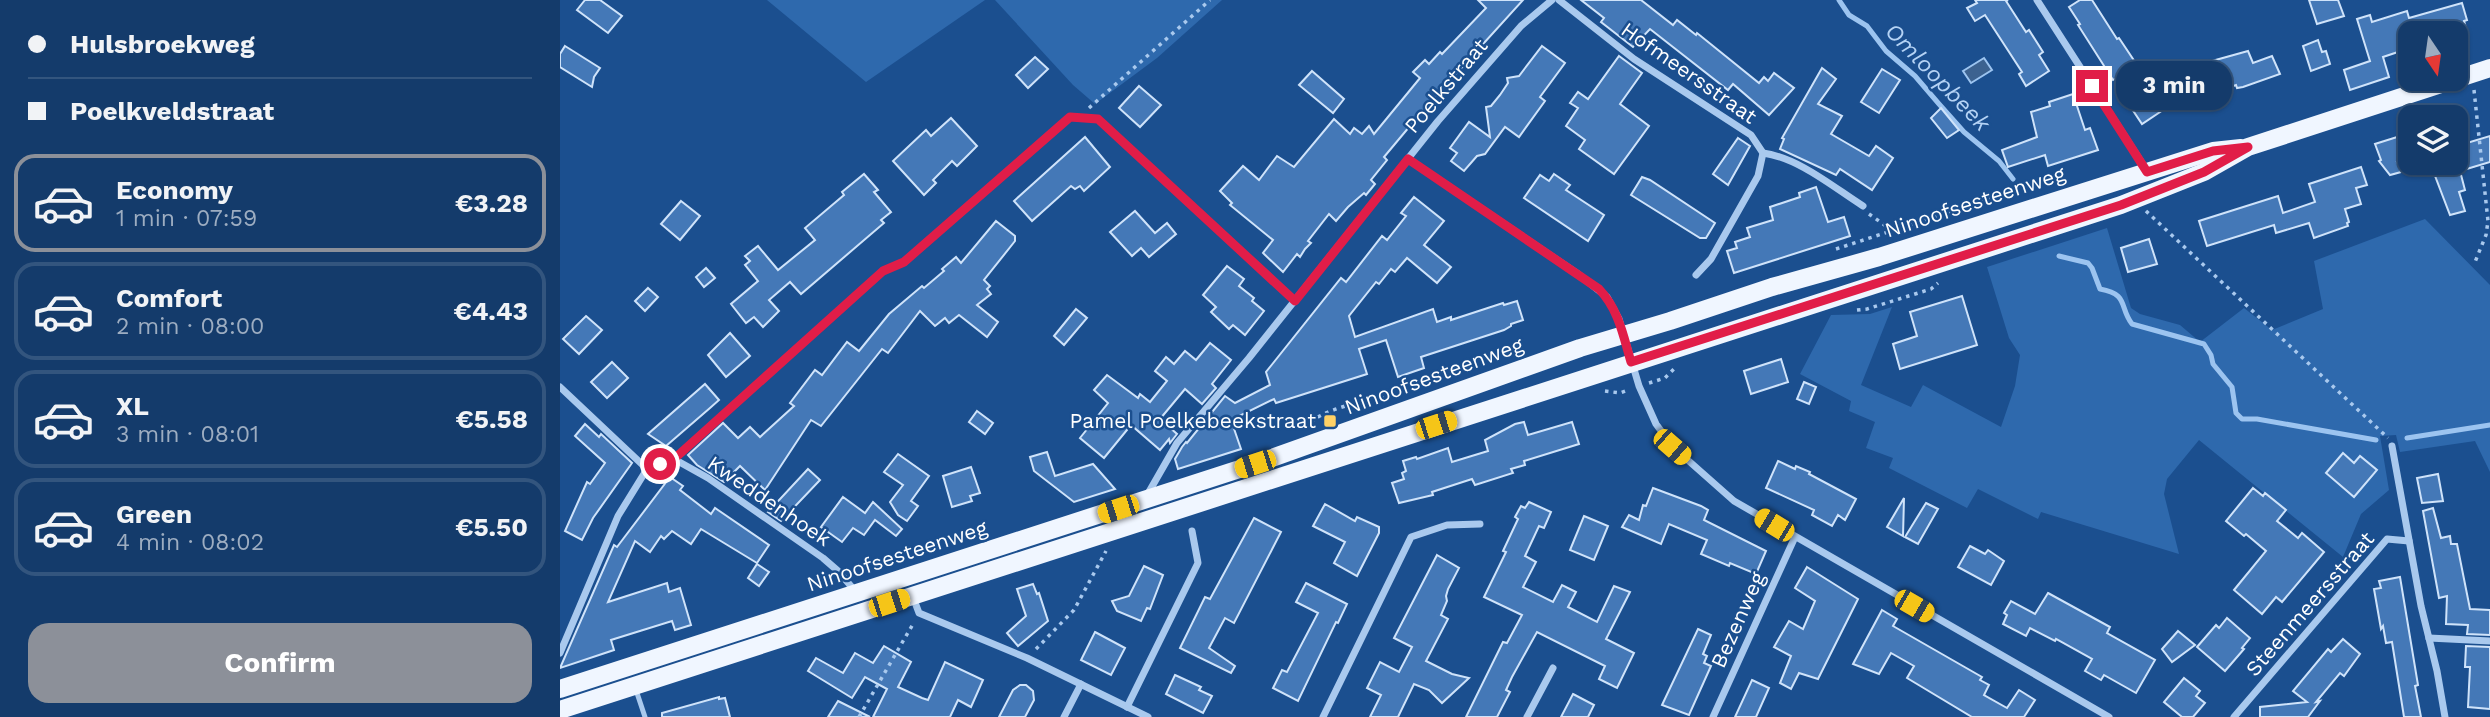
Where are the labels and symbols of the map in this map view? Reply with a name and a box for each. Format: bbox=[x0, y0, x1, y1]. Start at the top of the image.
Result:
street label: Hofmeersstraat bbox=[1617, 17, 1762, 129]
water label: Omloopbeek bbox=[1879, 18, 1997, 138]
north arrow bbox=[2398, 21, 2468, 91]
street label: Poelkstraat bbox=[1399, 33, 1493, 138]
callout: 3 min bbox=[2116, 62, 2232, 110]
route end bbox=[2076, 70, 2108, 102]
street label: Ninoofsesteenweg bbox=[1882, 160, 2069, 242]
street label: Ninoofsesteenweg bbox=[1341, 331, 1527, 419]
place label: Pamel Poelkebeekstraat bbox=[1070, 408, 1316, 433]
car bbox=[1413, 409, 1460, 441]
marker: Pamel Poelkebeekstraat bbox=[1322, 413, 1338, 429]
car bbox=[1650, 425, 1695, 469]
route start bbox=[644, 448, 676, 480]
car bbox=[1232, 448, 1279, 480]
street label: Kweddenhoek bbox=[703, 450, 836, 551]
car bbox=[1095, 493, 1142, 525]
car bbox=[1751, 505, 1798, 545]
street label: Ninoofsesteenweg bbox=[804, 514, 991, 596]
street label: Steenmeersstraat bbox=[2240, 526, 2379, 681]
street label: Bezenweg bbox=[1705, 567, 1770, 672]
car bbox=[1891, 586, 1938, 626]
car bbox=[866, 587, 913, 619]

